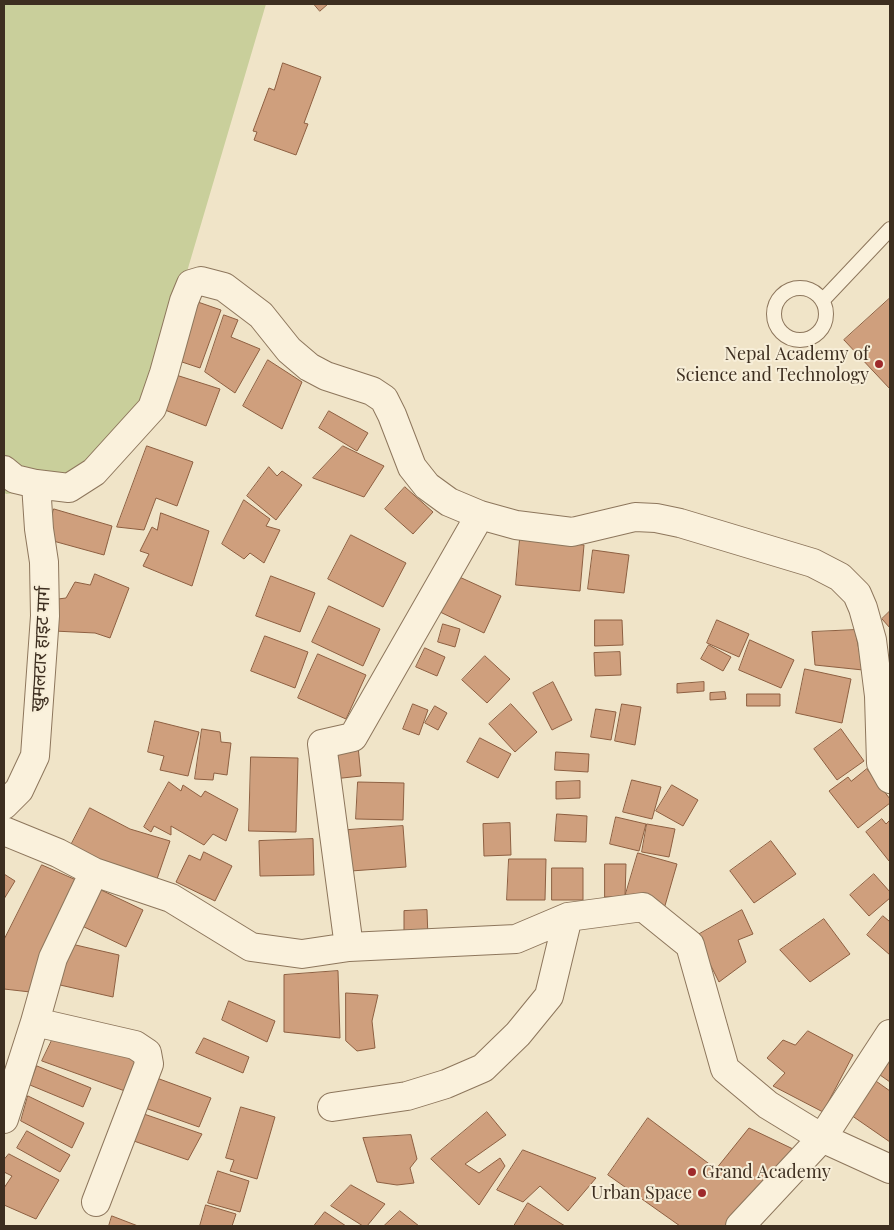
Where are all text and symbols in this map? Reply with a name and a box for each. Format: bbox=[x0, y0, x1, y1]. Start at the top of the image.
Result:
place label: Nepal Academy of Science and Technology bbox=[676, 343, 869, 386]
marker: Nepal Academy of Science and Technology bbox=[873, 358, 885, 370]
street label: खुमलटार हाइट मार्ग bbox=[27, 586, 55, 712]
place label: Grand Academy bbox=[702, 1161, 831, 1183]
marker: Grand Academy bbox=[686, 1166, 698, 1178]
place label: Urban Space bbox=[591, 1182, 692, 1204]
marker: Urban Space bbox=[696, 1187, 708, 1199]

